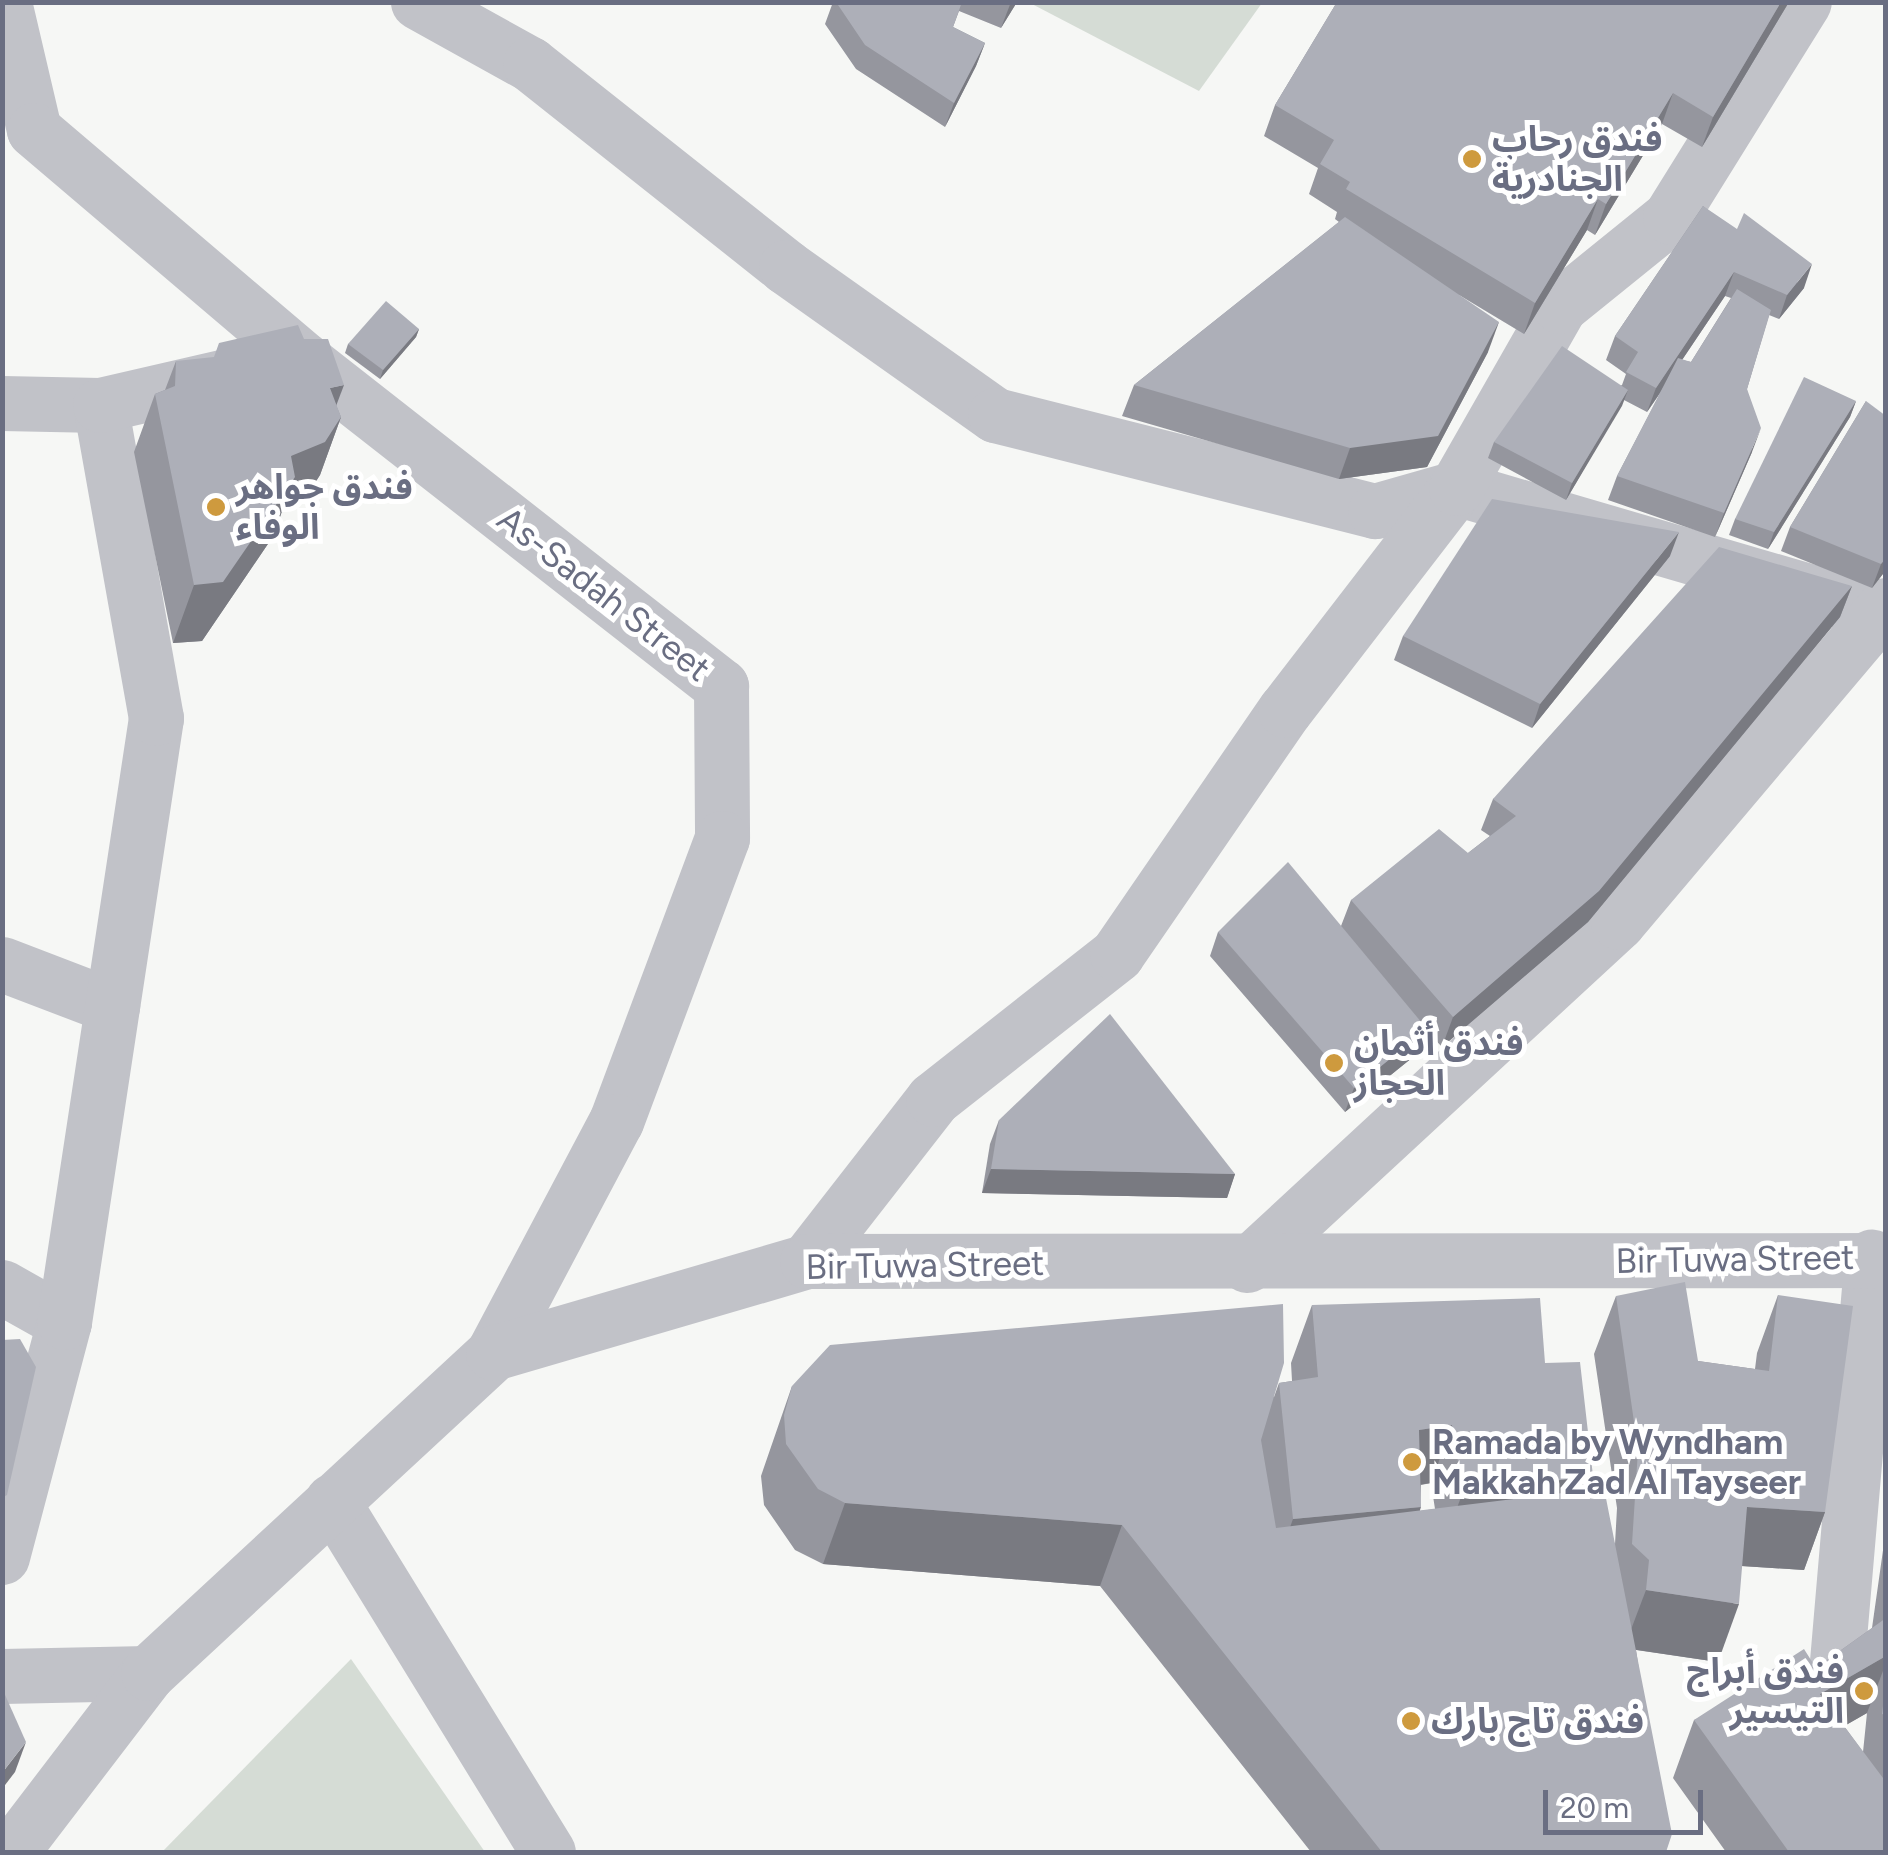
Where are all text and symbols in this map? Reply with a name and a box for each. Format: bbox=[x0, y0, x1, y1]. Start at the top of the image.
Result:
place label: فندق رحاب الجنادرية bbox=[1492, 118, 1662, 200]
marker: فندق رحاب الجنادرية bbox=[1461, 148, 1483, 170]
place label: فندق جواهر الوفاء bbox=[236, 466, 413, 548]
marker: فندق جواهر الوفاء bbox=[205, 496, 227, 518]
street label: As-Sadah Street bbox=[489, 498, 719, 690]
place label: فندق أثمان الحجاز bbox=[1354, 1022, 1524, 1104]
marker: فندق أثمان الحجاز bbox=[1323, 1052, 1345, 1074]
street label: Bir Tuwa Street bbox=[1615, 1236, 1855, 1282]
street label: Bir Tuwa Street bbox=[805, 1242, 1045, 1288]
place label: Ramada by Wyndham Makkah Zad Al Tayseer bbox=[1432, 1421, 1801, 1503]
marker: Ramada by Wyndham Makkah Zad Al Tayseer bbox=[1401, 1451, 1423, 1473]
place label: فندق أبراج التيسير bbox=[1686, 1650, 1844, 1732]
marker: فندق أبراج التيسير bbox=[1853, 1680, 1875, 1702]
place label: فندق تاج بارك bbox=[1431, 1700, 1644, 1742]
marker: فندق تاج بارك bbox=[1400, 1710, 1422, 1732]
scale bar bbox=[1548, 1770, 1708, 1832]
text: 20 m bbox=[1560, 1789, 1629, 1826]

